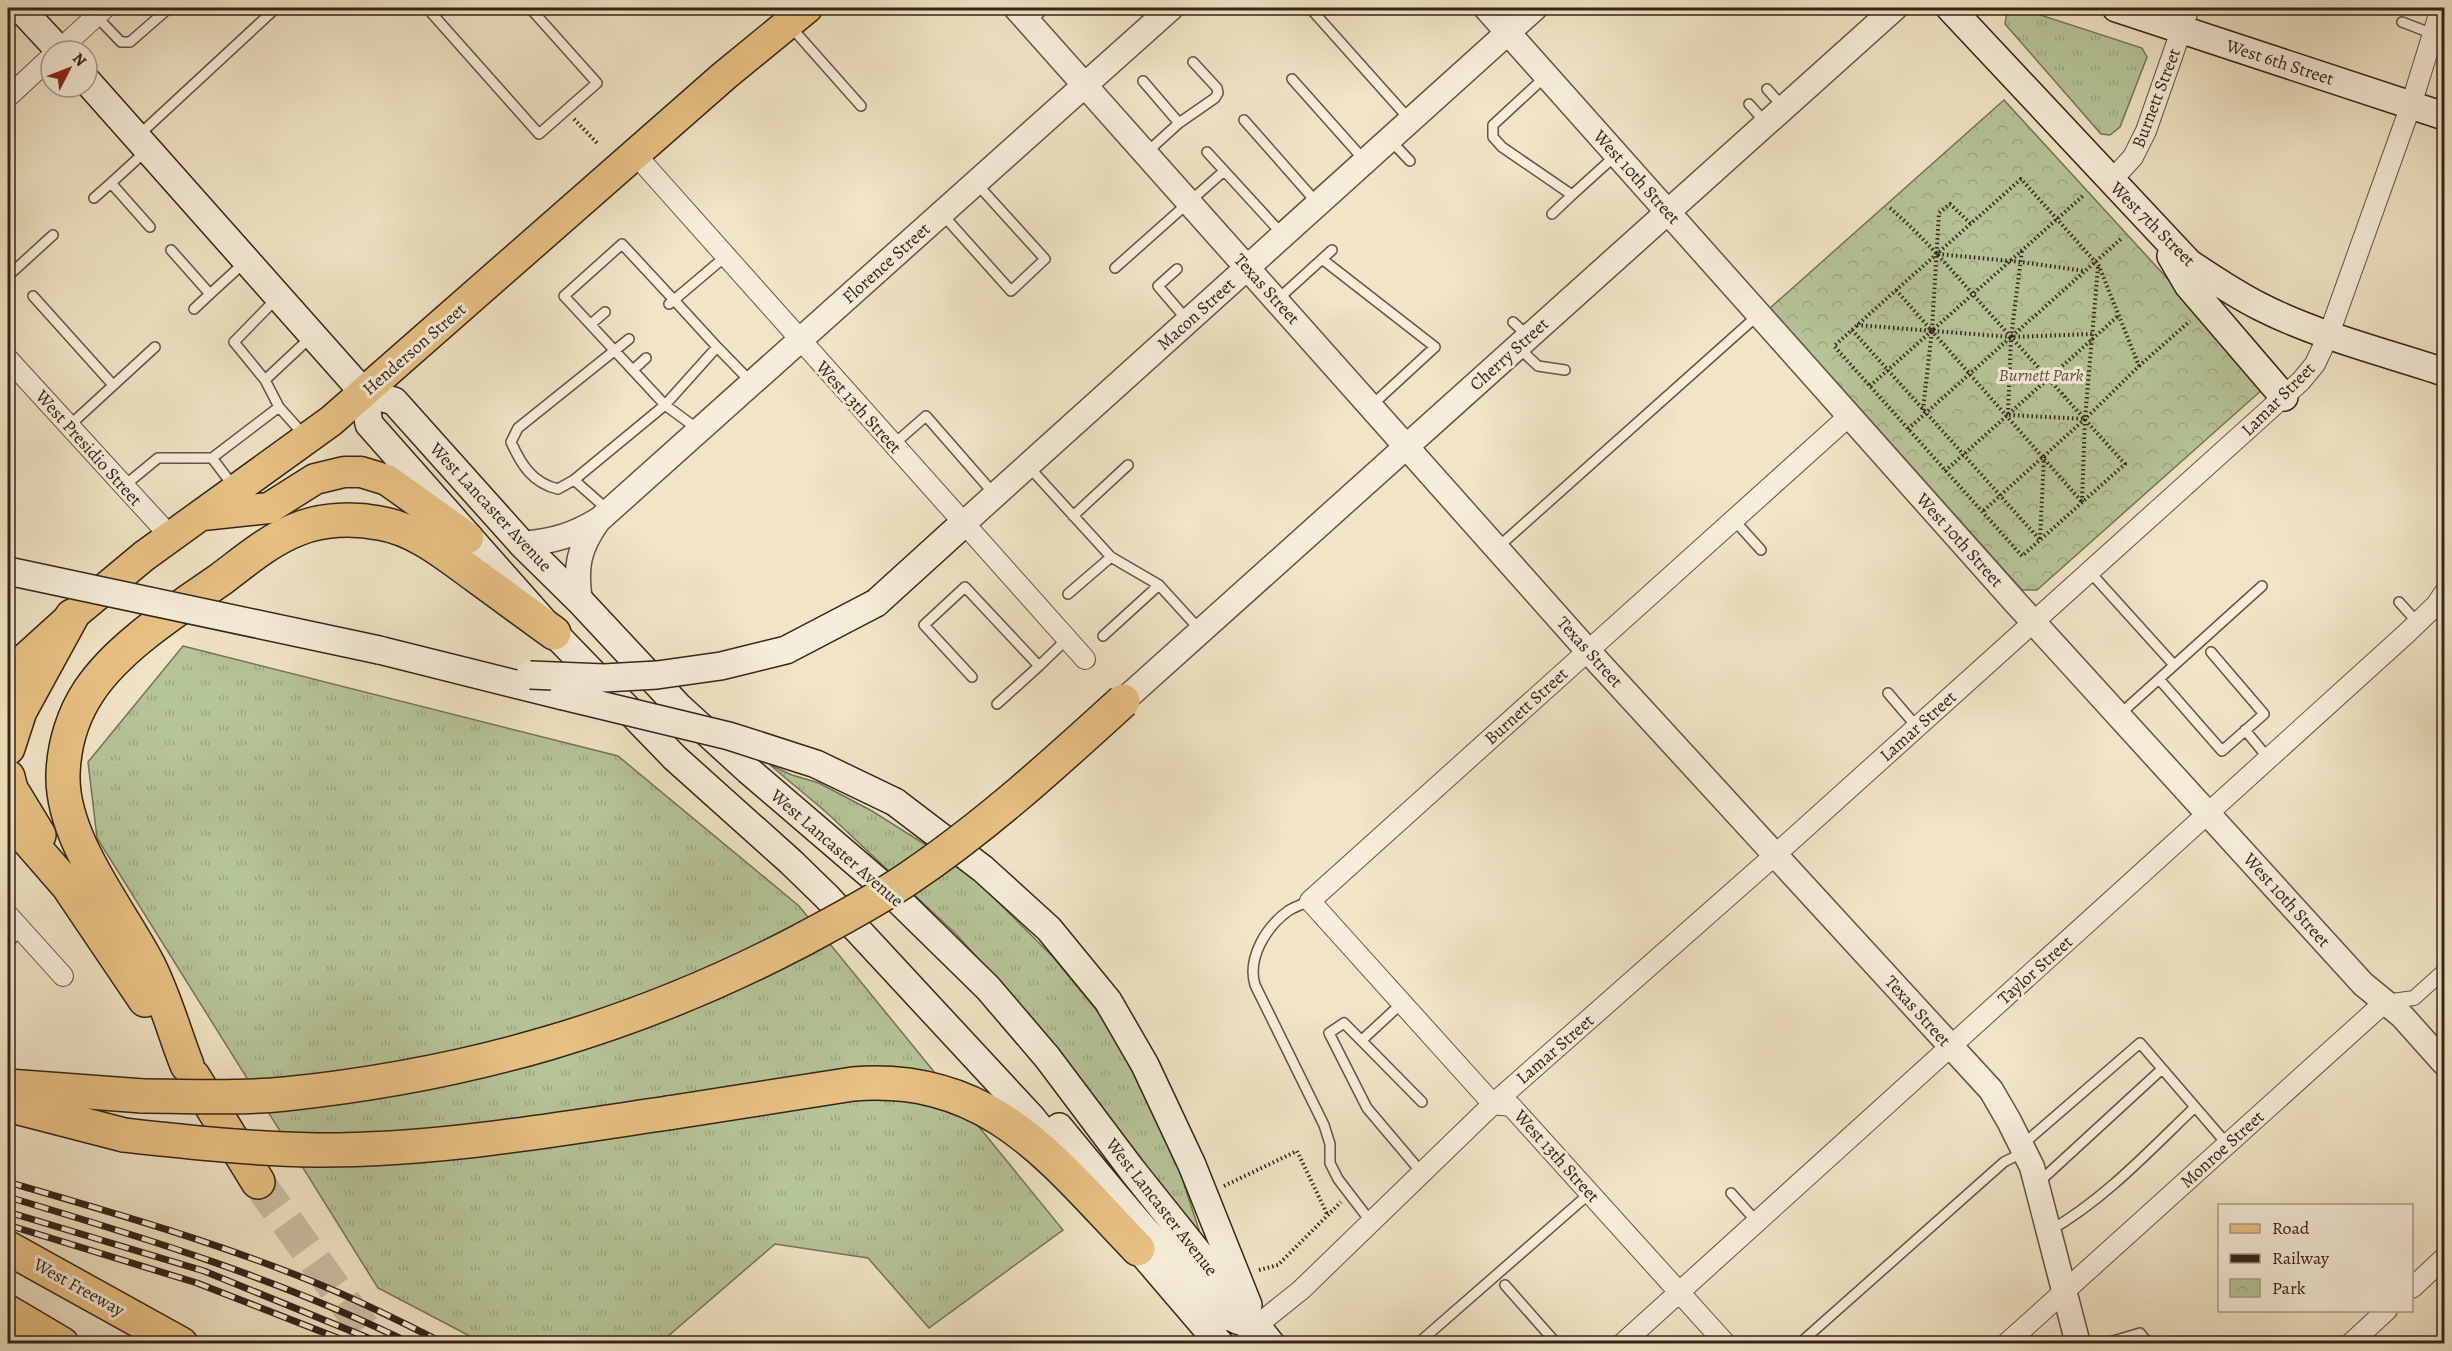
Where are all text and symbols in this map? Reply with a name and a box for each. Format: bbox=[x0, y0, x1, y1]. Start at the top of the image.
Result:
street label: West 6th Street bbox=[2222, 33, 2337, 91]
north arrow bbox=[39, 39, 99, 99]
street label: Burnett Street bbox=[2126, 45, 2186, 151]
text: N bbox=[67, 48, 92, 72]
street label: West 10th Street bbox=[1587, 124, 1686, 229]
street label: West 7th Street bbox=[2105, 176, 2201, 272]
street label: Florence Street bbox=[837, 217, 935, 309]
street label: Texas Street bbox=[1229, 248, 1305, 330]
street label: Macon Street bbox=[1152, 272, 1240, 356]
street label: Henderson Street bbox=[357, 297, 471, 401]
street label: Cherry Street bbox=[1464, 312, 1554, 396]
street label: West 13th Street bbox=[810, 355, 907, 459]
street label: Lamar Street bbox=[2236, 357, 2320, 441]
park label: Burnett Park bbox=[1998, 363, 2084, 387]
street label: West Presidio Street bbox=[30, 384, 148, 511]
street label: West Lancaster Avenue bbox=[424, 436, 557, 577]
street label: West 10th Street bbox=[1910, 487, 2009, 592]
street label: Texas Street bbox=[1552, 611, 1628, 693]
street label: Burnett Street bbox=[1479, 662, 1573, 750]
street label: Lamar Street bbox=[1874, 685, 1962, 767]
street label: West Lancaster Avenue bbox=[765, 783, 909, 912]
street label: West 10th Street bbox=[2237, 847, 2336, 952]
street label: Taylor Street bbox=[1992, 930, 2078, 1010]
street label: Texas Street bbox=[1880, 970, 1956, 1052]
street label: Lamar Street bbox=[1511, 1009, 1599, 1089]
street label: West 13th Street bbox=[1508, 1104, 1605, 1208]
street label: Monroe Street bbox=[2175, 1105, 2269, 1193]
street label: West Lancaster Avenue bbox=[1100, 1132, 1223, 1281]
legend bbox=[2218, 1204, 2413, 1312]
text: Road bbox=[2272, 1216, 2310, 1240]
text: Railway bbox=[2272, 1246, 2330, 1270]
street label: West Freeway bbox=[28, 1252, 130, 1322]
text: Park bbox=[2272, 1276, 2306, 1300]

